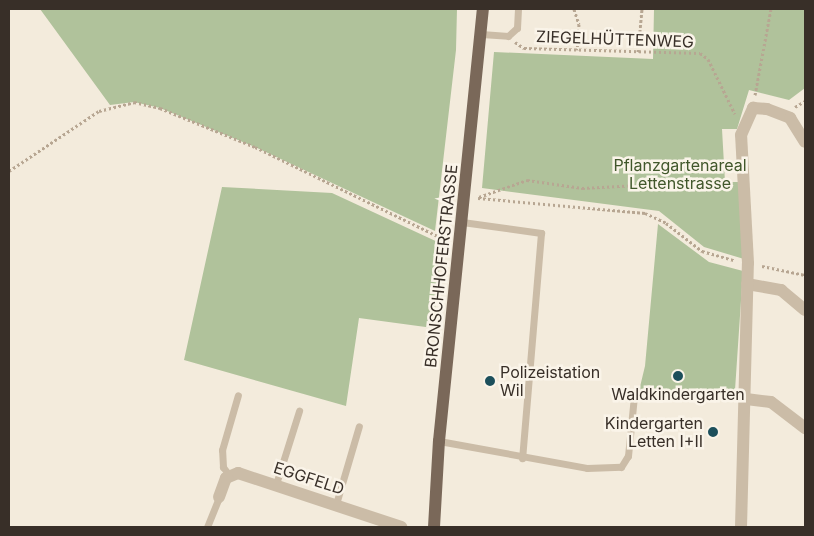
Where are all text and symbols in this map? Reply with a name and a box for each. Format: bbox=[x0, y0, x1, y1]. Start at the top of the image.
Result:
street label: ZIEGELHÜTTENWEG bbox=[536, 27, 694, 51]
park label: Pflanzgartenareal Lettenstrasse bbox=[613, 155, 747, 193]
street label: BRONSCHHOFERSTRASSE bbox=[421, 163, 461, 369]
place label: Polizeistation Wil bbox=[500, 362, 600, 400]
marker: Waldkindergarten bbox=[672, 370, 684, 382]
marker: Polizeistation Wil bbox=[484, 375, 496, 387]
place label: Waldkindergarten bbox=[611, 384, 745, 404]
place label: Kindergarten Letten I+II bbox=[605, 413, 703, 451]
marker: Kindergarten Letten I+II bbox=[707, 426, 719, 438]
street label: EGGFELD bbox=[271, 458, 347, 498]

